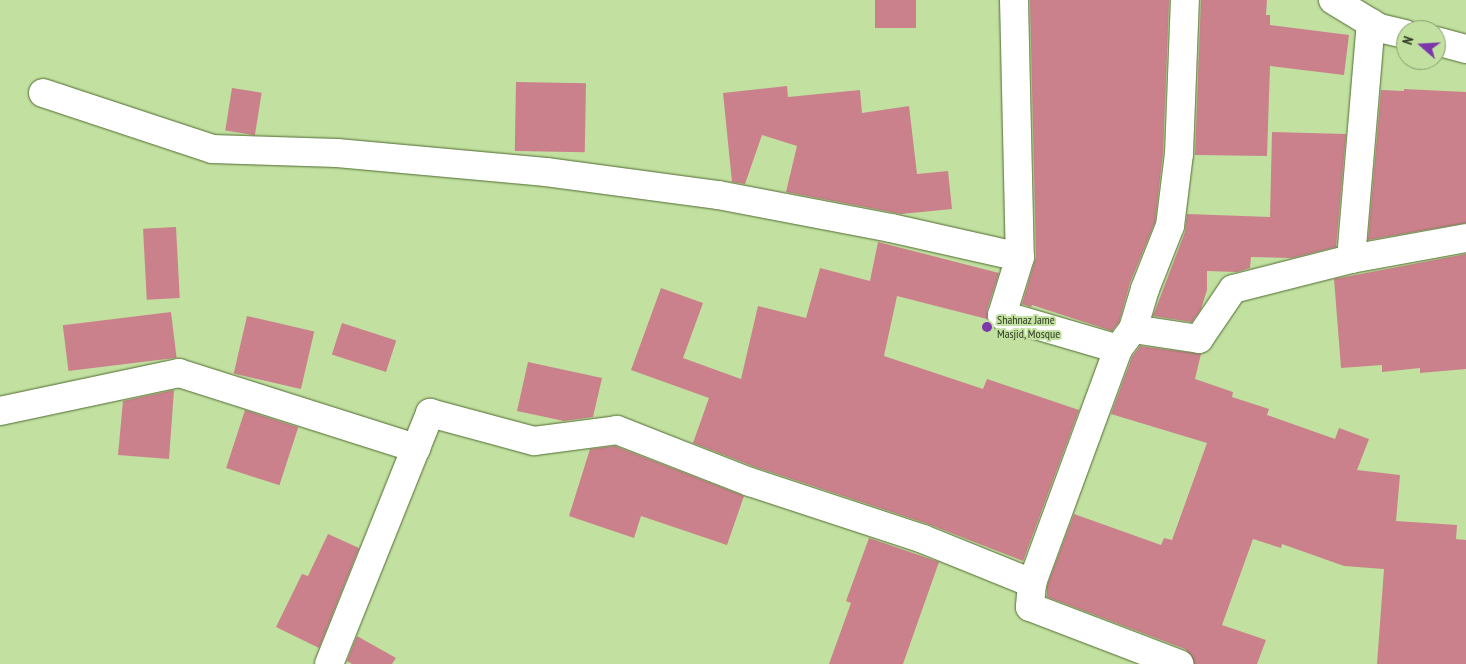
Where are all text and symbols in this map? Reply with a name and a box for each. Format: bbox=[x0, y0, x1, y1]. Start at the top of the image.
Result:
north arrow bbox=[1396, 20, 1446, 70]
text: N bbox=[1398, 34, 1418, 47]
place label: Shahnaz Jame Masjid, Mosque bbox=[997, 313, 1061, 341]
marker: Shahnaz Jame Masjid, Mosque bbox=[981, 321, 993, 333]

